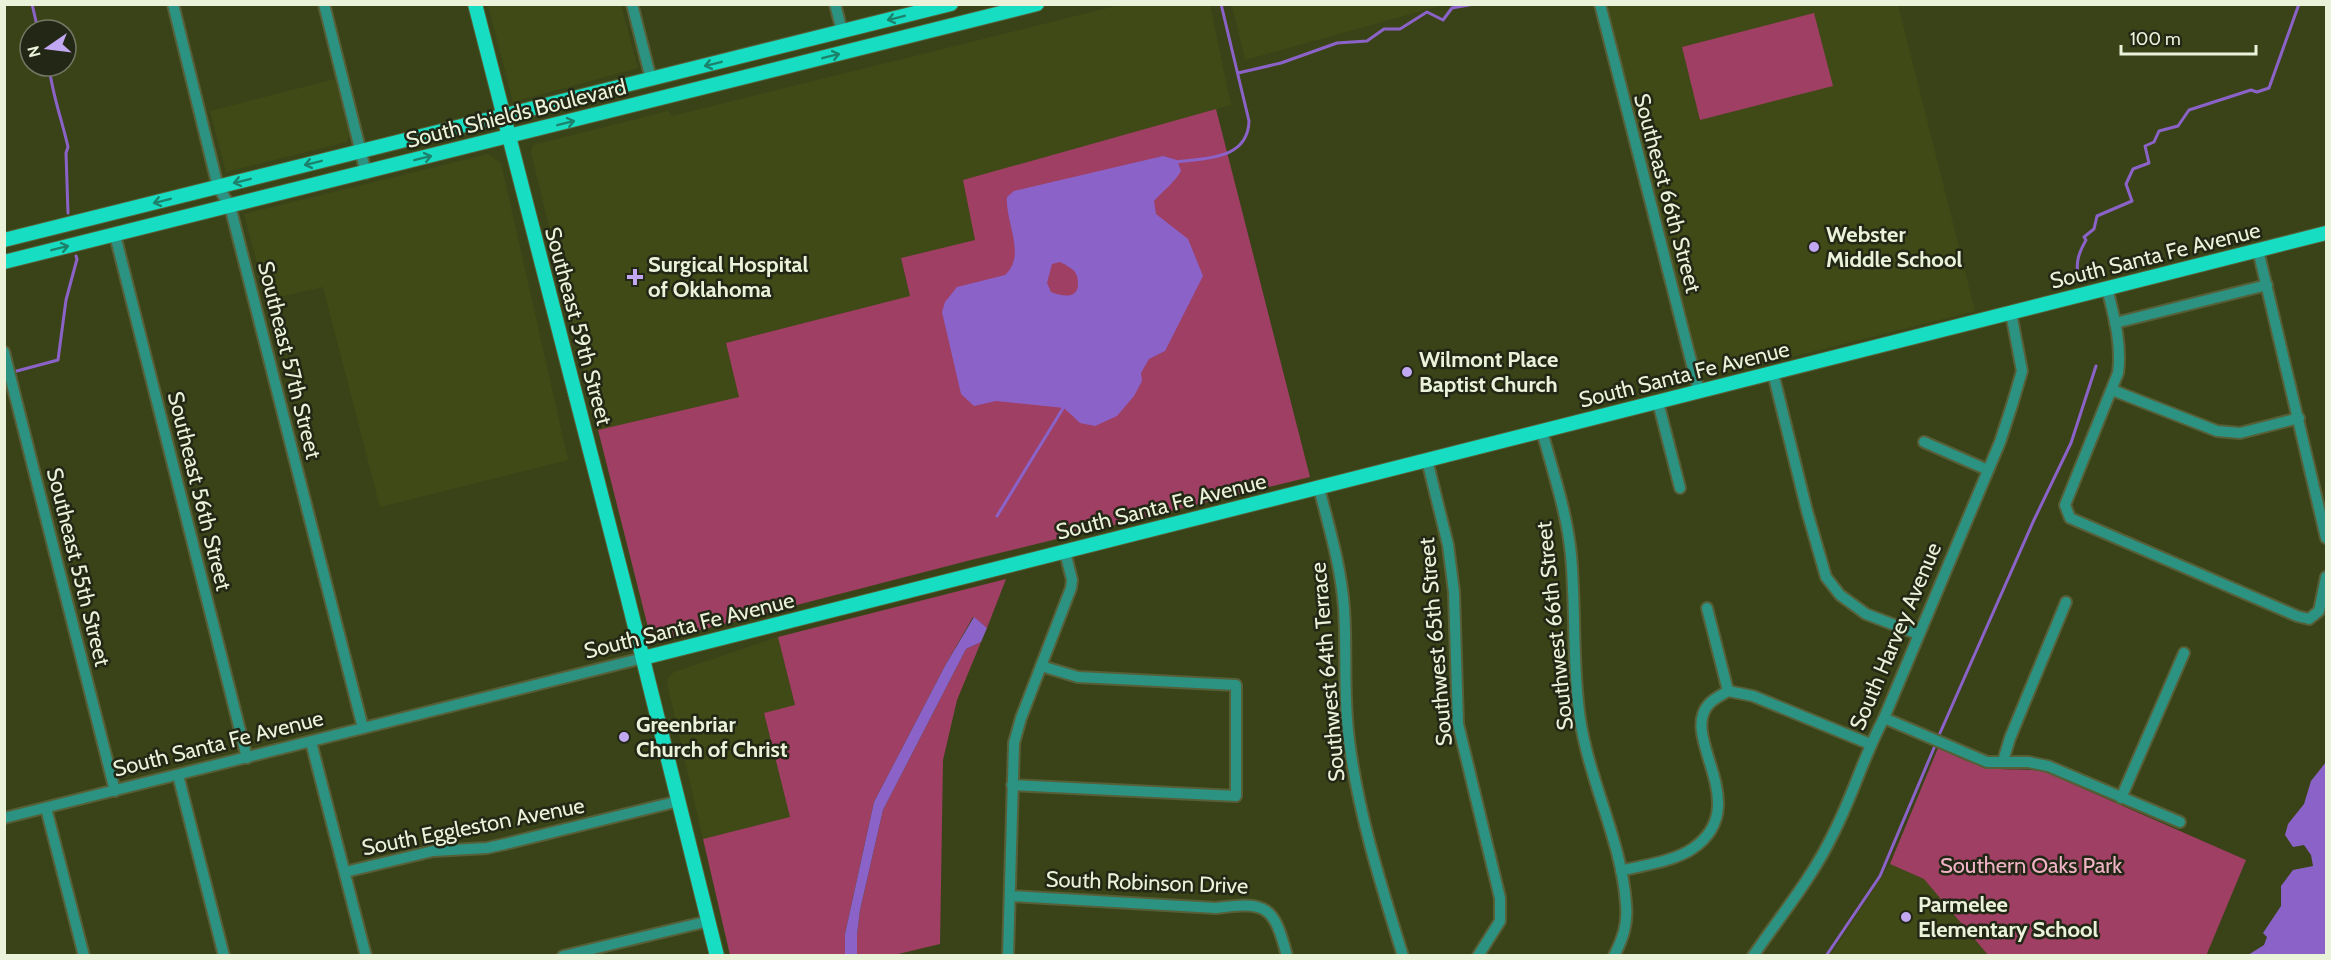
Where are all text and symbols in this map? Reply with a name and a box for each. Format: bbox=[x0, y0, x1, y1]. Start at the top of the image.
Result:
one-way arrow bbox=[887, 13, 906, 25]
north arrow bbox=[18, 18, 78, 78]
scale bar bbox=[2121, 18, 2256, 56]
text: 100 m bbox=[2130, 28, 2181, 50]
text: N bbox=[23, 44, 45, 59]
one-way arrow bbox=[822, 50, 841, 62]
one-way arrow bbox=[704, 58, 723, 70]
street label: South Shields Boulevard bbox=[403, 73, 629, 154]
street label: Southeast 66th Street bbox=[1628, 91, 1707, 296]
one-way arrow bbox=[556, 116, 575, 128]
one-way arrow bbox=[413, 152, 432, 164]
one-way arrow bbox=[304, 158, 323, 170]
one-way arrow bbox=[233, 175, 252, 187]
one-way arrow bbox=[152, 196, 171, 208]
street label: South Santa Fe Avenue bbox=[2047, 216, 2263, 295]
place label: Webster Middle School bbox=[1826, 221, 1962, 273]
street label: Southeast 59th Street bbox=[539, 224, 618, 429]
marker: Webster Middle School bbox=[1807, 240, 1821, 254]
one-way arrow bbox=[50, 242, 69, 254]
place label: Surgical Hospital of Oklahoma bbox=[648, 251, 808, 303]
street label: Southeast 57th Street bbox=[252, 258, 327, 462]
marker: Surgical Hospital of Oklahoma bbox=[626, 268, 644, 286]
street label: South Santa Fe Avenue bbox=[1576, 335, 1792, 414]
place label: Wilmont Place Baptist Church bbox=[1419, 346, 1558, 398]
marker: Wilmont Place Baptist Church bbox=[1400, 365, 1414, 379]
street label: Southeast 56th Street bbox=[162, 389, 237, 594]
street label: Southeast 55th Street bbox=[41, 465, 116, 670]
street label: South Santa Fe Avenue bbox=[1053, 467, 1269, 546]
street label: Southwest 66th Street bbox=[1530, 520, 1579, 732]
street label: Southwest 65th Street bbox=[1413, 536, 1458, 747]
street label: South Harvey Avenue bbox=[1844, 538, 1947, 734]
street label: Southwest 64th Terrace bbox=[1304, 561, 1351, 783]
street label: South Santa Fe Avenue bbox=[581, 586, 797, 665]
street label: South Santa Fe Avenue bbox=[110, 704, 326, 783]
place label: Greenbriar Church of Christ bbox=[636, 711, 788, 763]
marker: Greenbriar Church of Christ bbox=[617, 730, 631, 744]
street label: South Eggleston Avenue bbox=[359, 792, 587, 861]
park label: Southern Oaks Park bbox=[1940, 852, 2122, 879]
street label: South Robinson Drive bbox=[1045, 865, 1249, 900]
place label: Parmelee Elementary School bbox=[1918, 891, 2098, 943]
marker: Parmelee Elementary School bbox=[1899, 910, 1913, 924]

